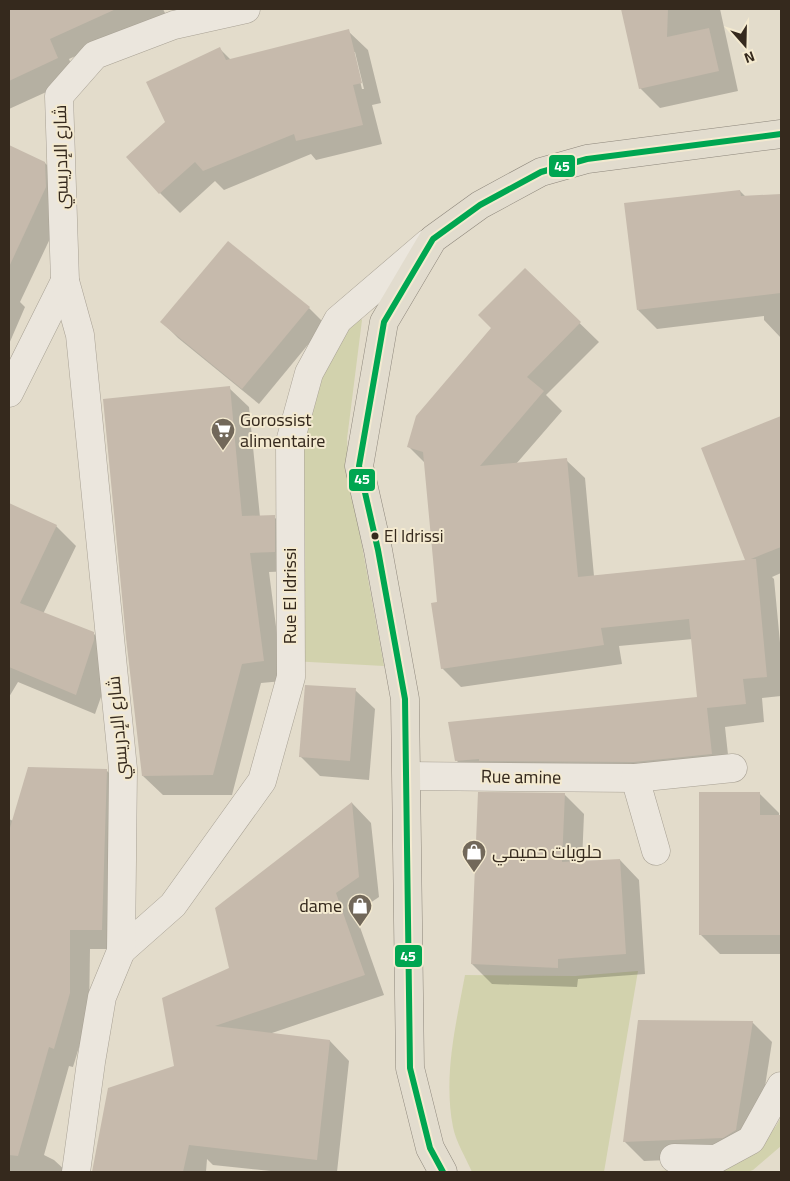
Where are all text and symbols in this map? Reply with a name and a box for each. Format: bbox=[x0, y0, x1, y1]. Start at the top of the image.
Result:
north arrow bbox=[720, 20, 770, 70]
text: N bbox=[741, 43, 758, 71]
street label: شارع الإدريسي bbox=[43, 104, 78, 210]
text: 45 bbox=[554, 153, 570, 179]
line badge: 45 bbox=[548, 154, 576, 178]
place label: Gorossist alimentaire bbox=[240, 403, 325, 457]
supermarket icon: Gorossist alimentaire bbox=[210, 417, 236, 451]
text: 45 bbox=[354, 466, 370, 492]
line badge: 45 bbox=[348, 468, 376, 492]
place label: El Idrissi bbox=[384, 520, 444, 552]
marker: El Idrissi bbox=[370, 531, 380, 541]
street label: Rue El Idrissi bbox=[273, 548, 306, 644]
street label: شارع الإدريسي bbox=[97, 675, 138, 782]
street label: Rue amine bbox=[480, 759, 562, 794]
place label: حلويات حميمي bbox=[492, 835, 602, 868]
shop icon: حلويات حميمي bbox=[461, 839, 487, 873]
place label: dame bbox=[299, 889, 342, 922]
shop icon: dame bbox=[347, 893, 373, 927]
text: 45 bbox=[400, 943, 416, 969]
line badge: 45 bbox=[394, 944, 423, 968]

